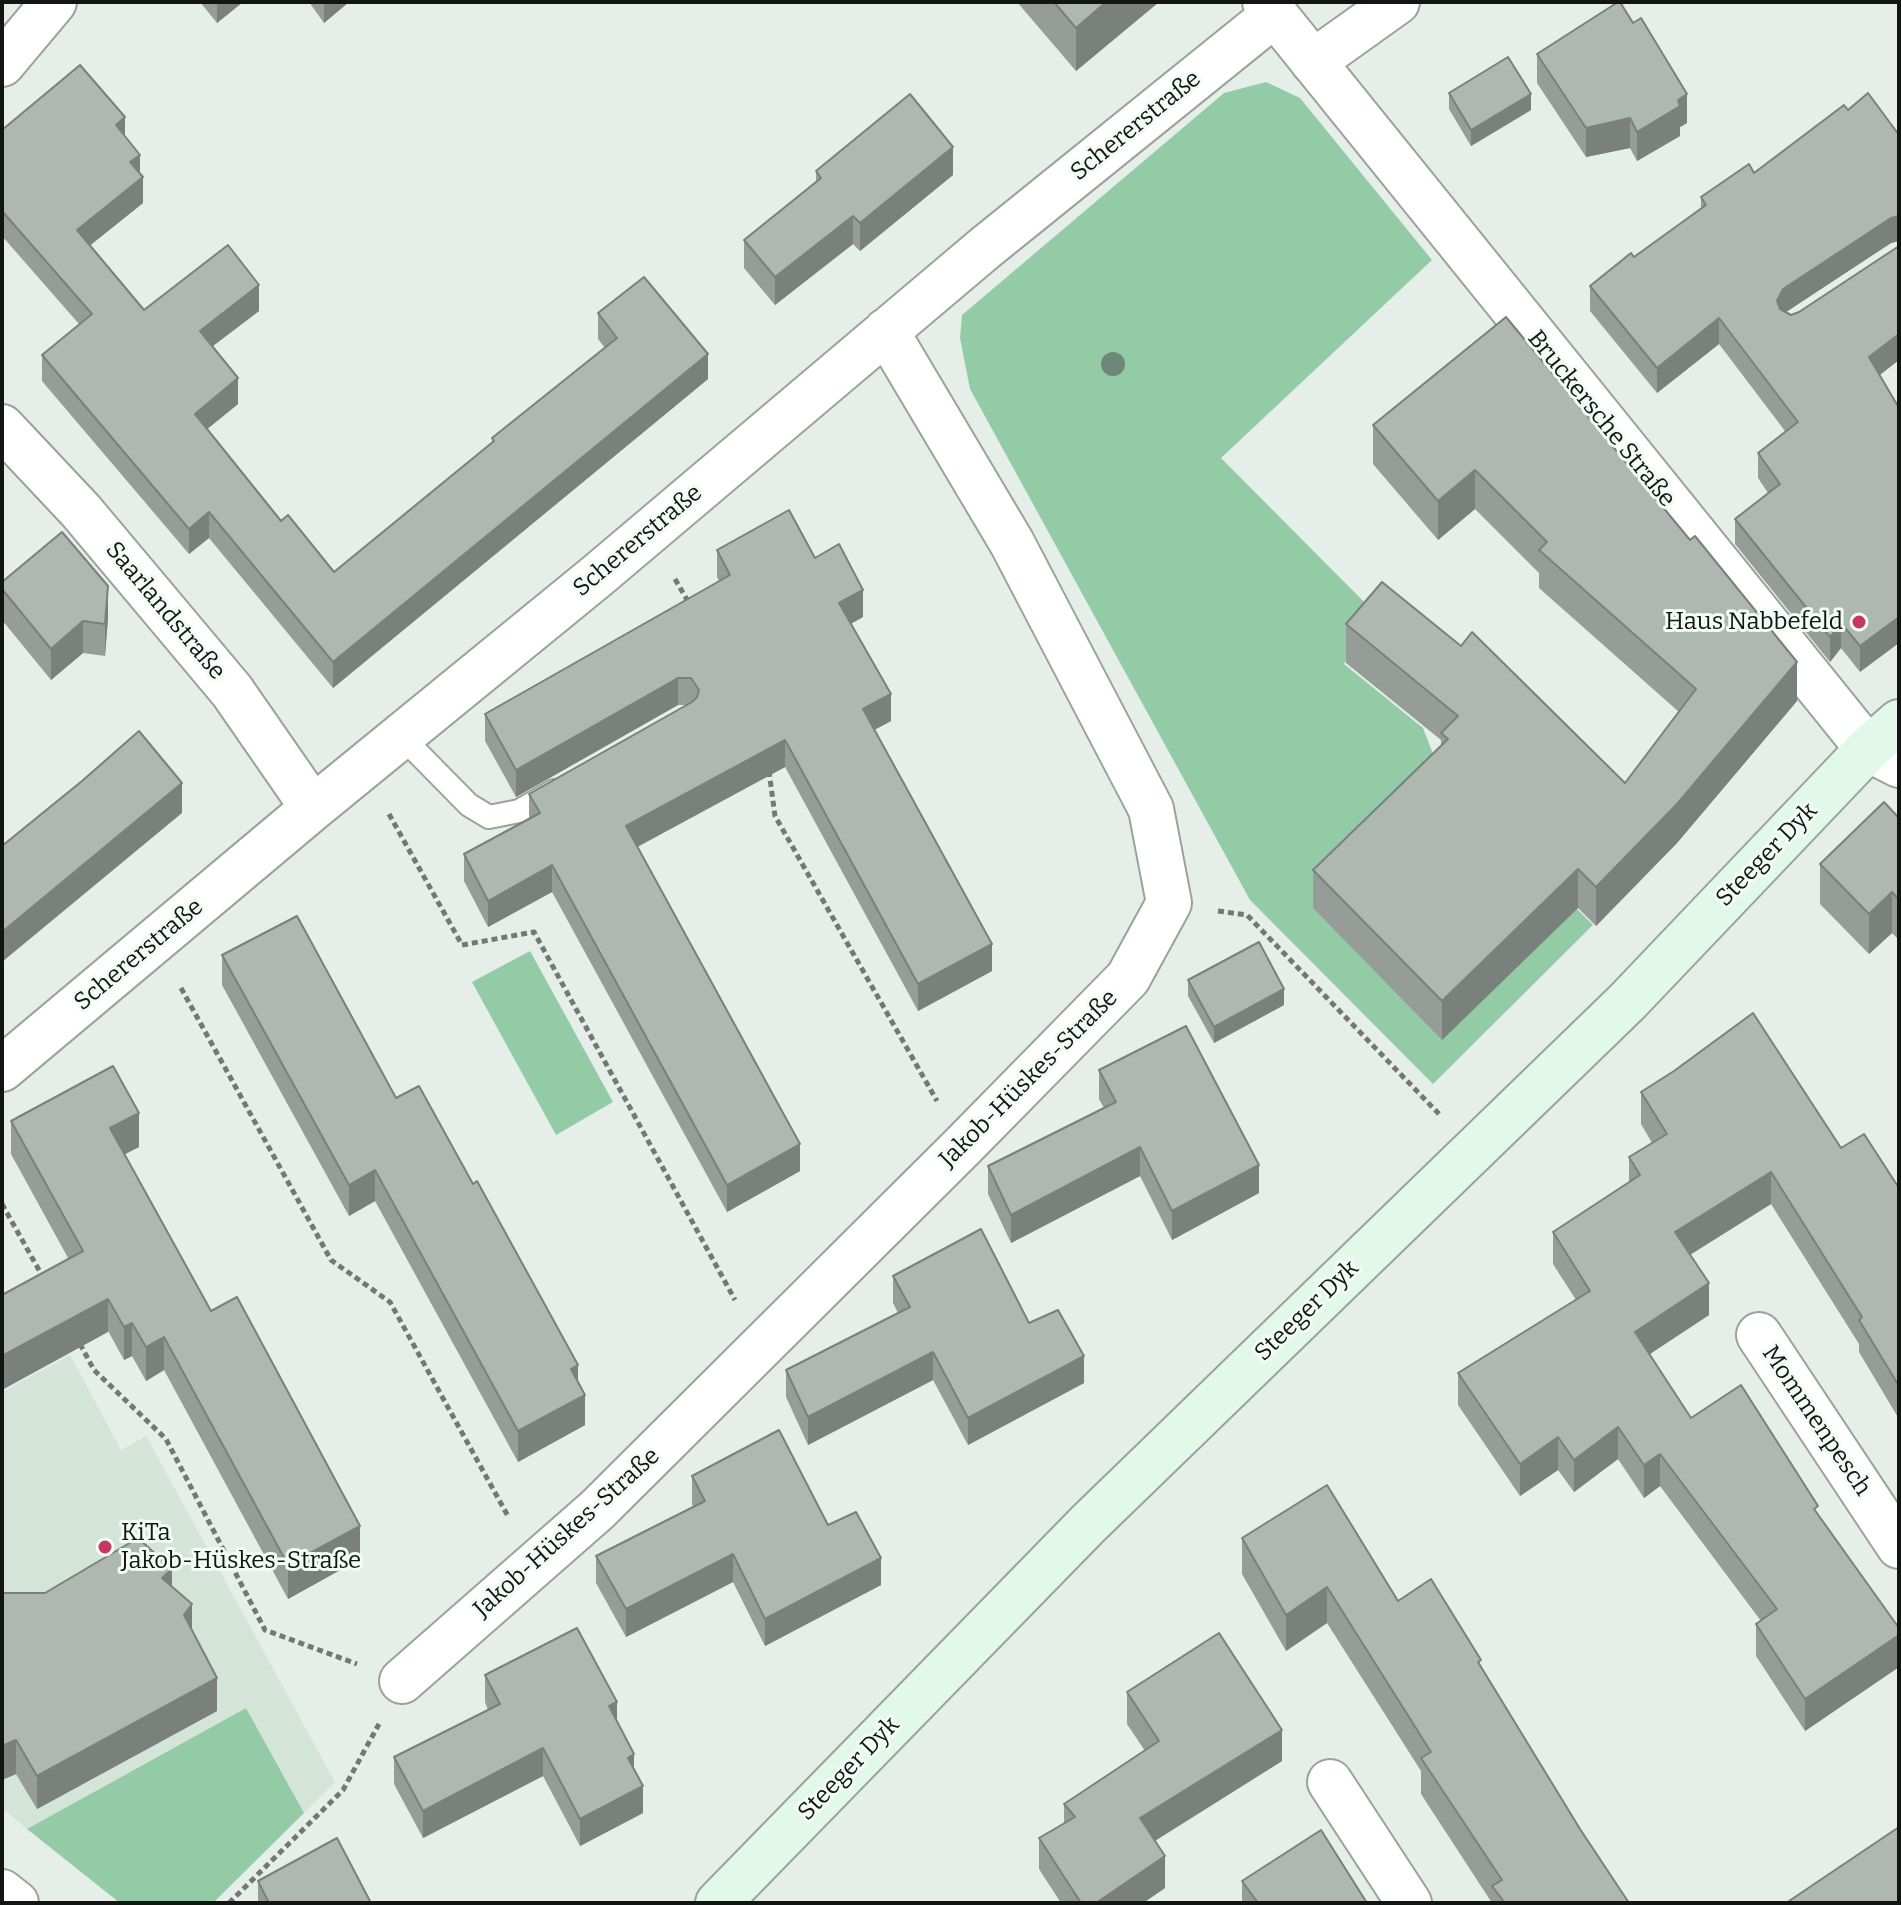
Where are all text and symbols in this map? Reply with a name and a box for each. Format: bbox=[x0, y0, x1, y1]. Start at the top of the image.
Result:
street label: Schererstraße bbox=[1065, 65, 1207, 187]
street label: Bruckersche Straße bbox=[1521, 325, 1681, 513]
street label: Schererstraße bbox=[568, 479, 708, 603]
street label: Saarlandstraße bbox=[99, 536, 231, 686]
place label: Haus Nabbefeld bbox=[1665, 608, 1843, 636]
marker: Haus Nabbefeld bbox=[1850, 613, 1868, 631]
street label: Steeger Dyk bbox=[1710, 797, 1824, 913]
street label: Schererstraße bbox=[69, 893, 209, 1017]
street label: Jakob-Hüskes-Straße bbox=[934, 984, 1124, 1174]
street label: Steeger Dyk bbox=[1249, 1254, 1365, 1368]
street label: Mommenpesch bbox=[1755, 1341, 1877, 1501]
street label: Jakob-Hüskes-Straße bbox=[468, 1442, 666, 1624]
place label: KiTa Jakob-Hüskes-Straße bbox=[121, 1519, 361, 1575]
marker: KiTa Jakob-Hüskes-Straße bbox=[96, 1538, 114, 1556]
street label: Steeger Dyk bbox=[792, 1711, 906, 1827]

